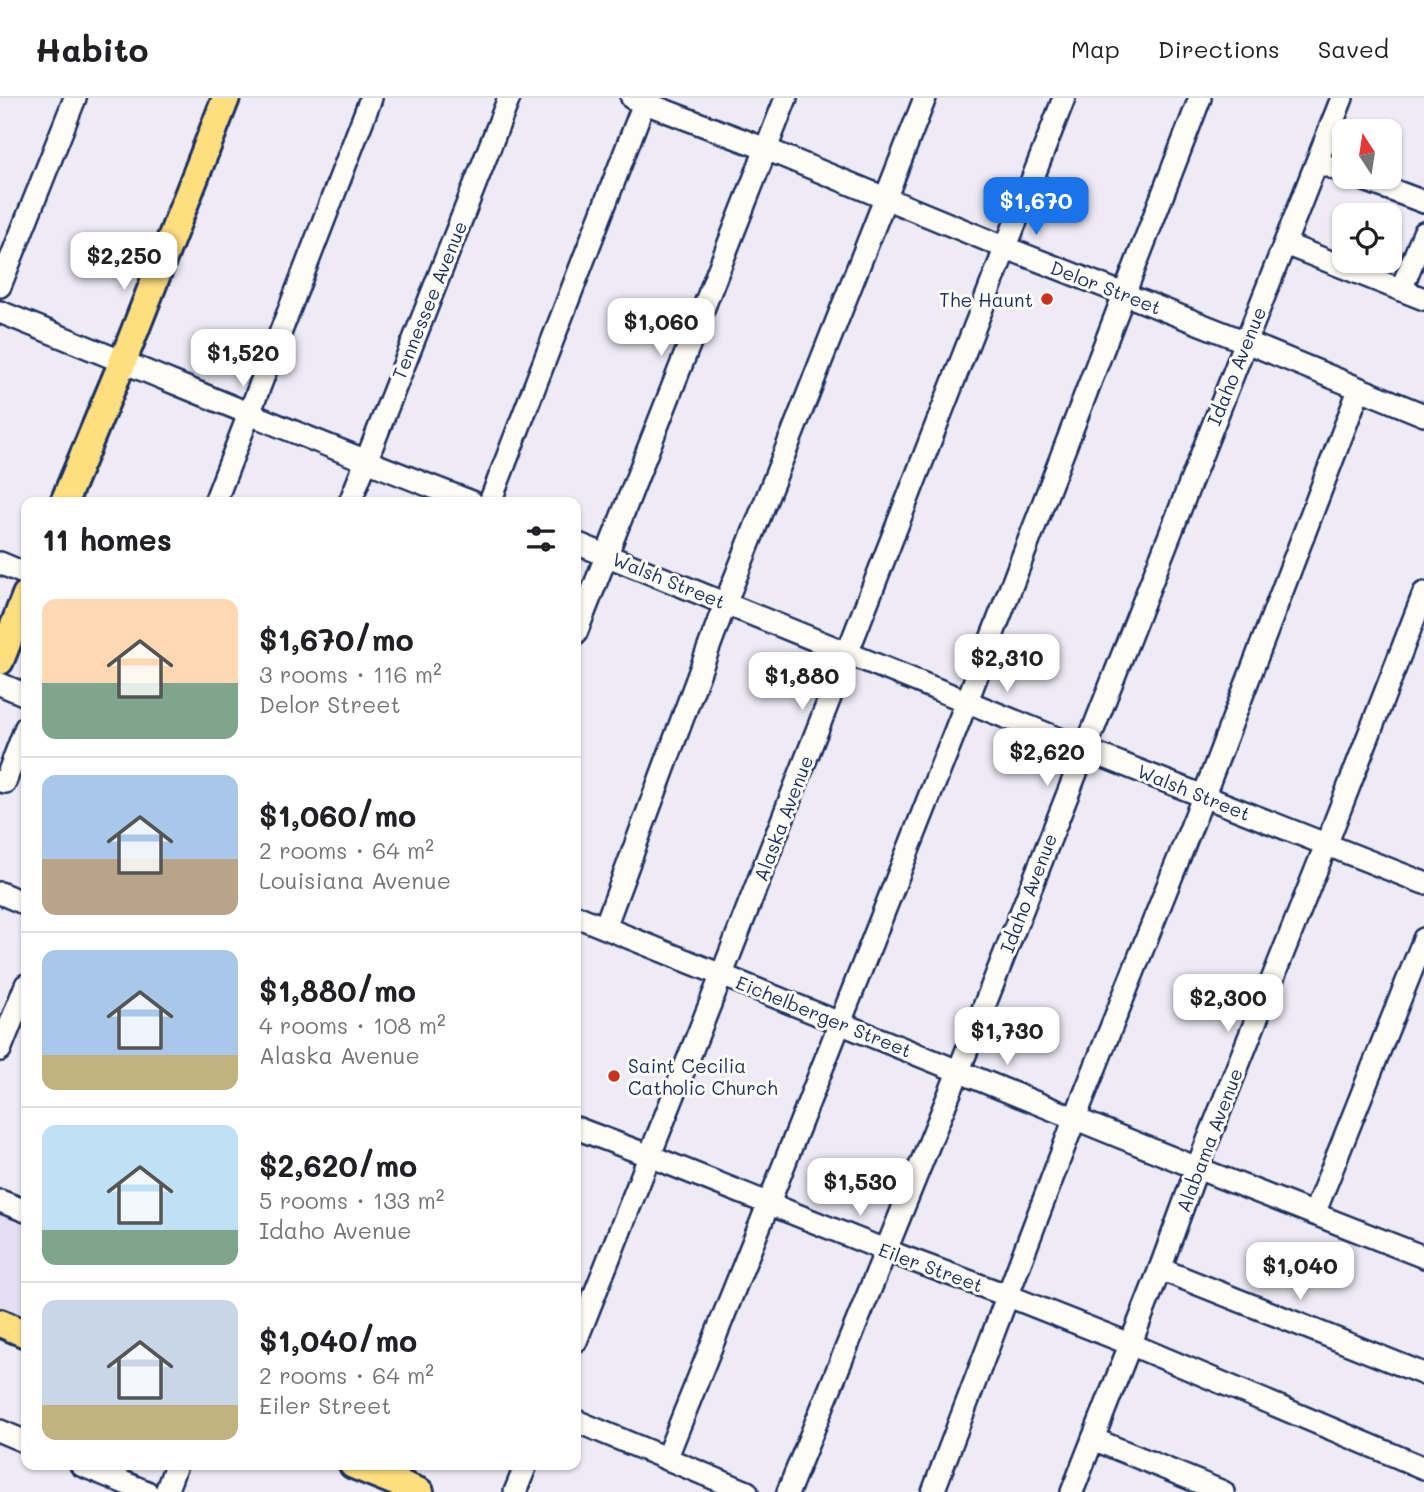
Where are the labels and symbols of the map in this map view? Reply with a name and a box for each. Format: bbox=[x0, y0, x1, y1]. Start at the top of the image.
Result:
north arrow bbox=[1332, 119, 1402, 189]
pin: $1,670 bbox=[979, 178, 1093, 237]
street label: Tennessee Avenue bbox=[386, 217, 472, 383]
pin: $2,250 bbox=[67, 232, 181, 292]
street label: Delor Street bbox=[1047, 254, 1165, 320]
place label: The Haunt bbox=[939, 287, 1033, 312]
marker: The Haunt bbox=[1039, 291, 1055, 307]
pin: $1,060 bbox=[604, 299, 718, 358]
street label: Idaho Avenue bbox=[1201, 303, 1271, 429]
pin: $1,520 bbox=[186, 330, 300, 389]
street label: Walsh Street bbox=[609, 546, 729, 614]
pin: $2,310 bbox=[950, 634, 1064, 694]
pin: $1,880 bbox=[745, 652, 859, 712]
pin: $2,620 bbox=[990, 728, 1104, 788]
street label: Alaska Avenue bbox=[748, 752, 818, 884]
street label: Walsh Street bbox=[1134, 758, 1254, 826]
street label: Idaho Avenue bbox=[994, 830, 1062, 956]
street label: Eichelberger Street bbox=[732, 969, 916, 1063]
pin: $2,300 bbox=[1171, 974, 1285, 1034]
pin: $1,730 bbox=[950, 1007, 1064, 1067]
place label: Saint Cecilia Catholic Church bbox=[628, 1053, 778, 1100]
street label: Alabama Avenue bbox=[1170, 1064, 1248, 1216]
marker: Saint Cecilia Catholic Church bbox=[606, 1068, 622, 1084]
pin: $1,530 bbox=[803, 1158, 917, 1218]
street label: Eiler Street bbox=[875, 1237, 987, 1297]
pin: $1,040 bbox=[1243, 1242, 1357, 1302]

